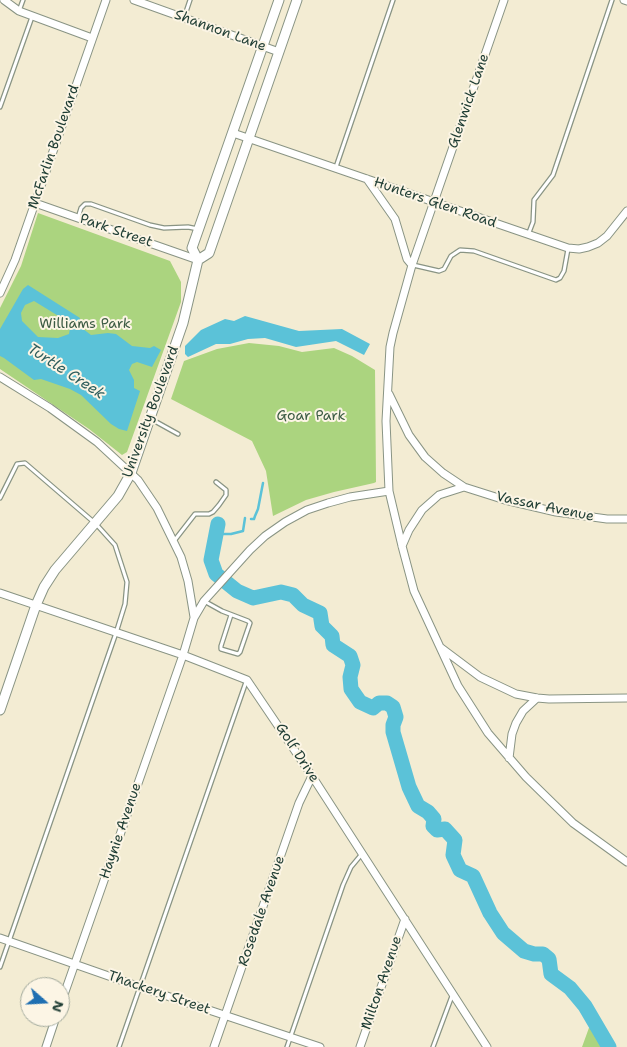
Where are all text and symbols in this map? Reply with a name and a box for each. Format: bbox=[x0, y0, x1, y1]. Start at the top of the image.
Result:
street label: Shannon Lane bbox=[172, 7, 268, 55]
street label: Glenwick Lane bbox=[445, 51, 493, 151]
street label: McFarlin Boulevard bbox=[25, 83, 83, 211]
street label: Hunters Glen Road bbox=[371, 174, 499, 232]
street label: Park Street bbox=[77, 211, 155, 251]
park label: Williams Park bbox=[39, 316, 131, 332]
water label: Turtle Creek bbox=[24, 340, 108, 404]
street label: University Boulevard bbox=[119, 344, 183, 480]
park label: Goar Park bbox=[277, 408, 345, 424]
street label: Vassar Avenue bbox=[495, 488, 595, 526]
street label: Golf Drive bbox=[272, 720, 322, 786]
street label: Haynie Avenue bbox=[97, 781, 145, 881]
street label: Rosedale Avenue bbox=[235, 854, 289, 968]
street label: Milton Avenue bbox=[358, 934, 406, 1032]
street label: Thackery Street bbox=[105, 968, 213, 1018]
north arrow bbox=[20, 977, 70, 1027]
text: N bbox=[48, 998, 69, 1015]

